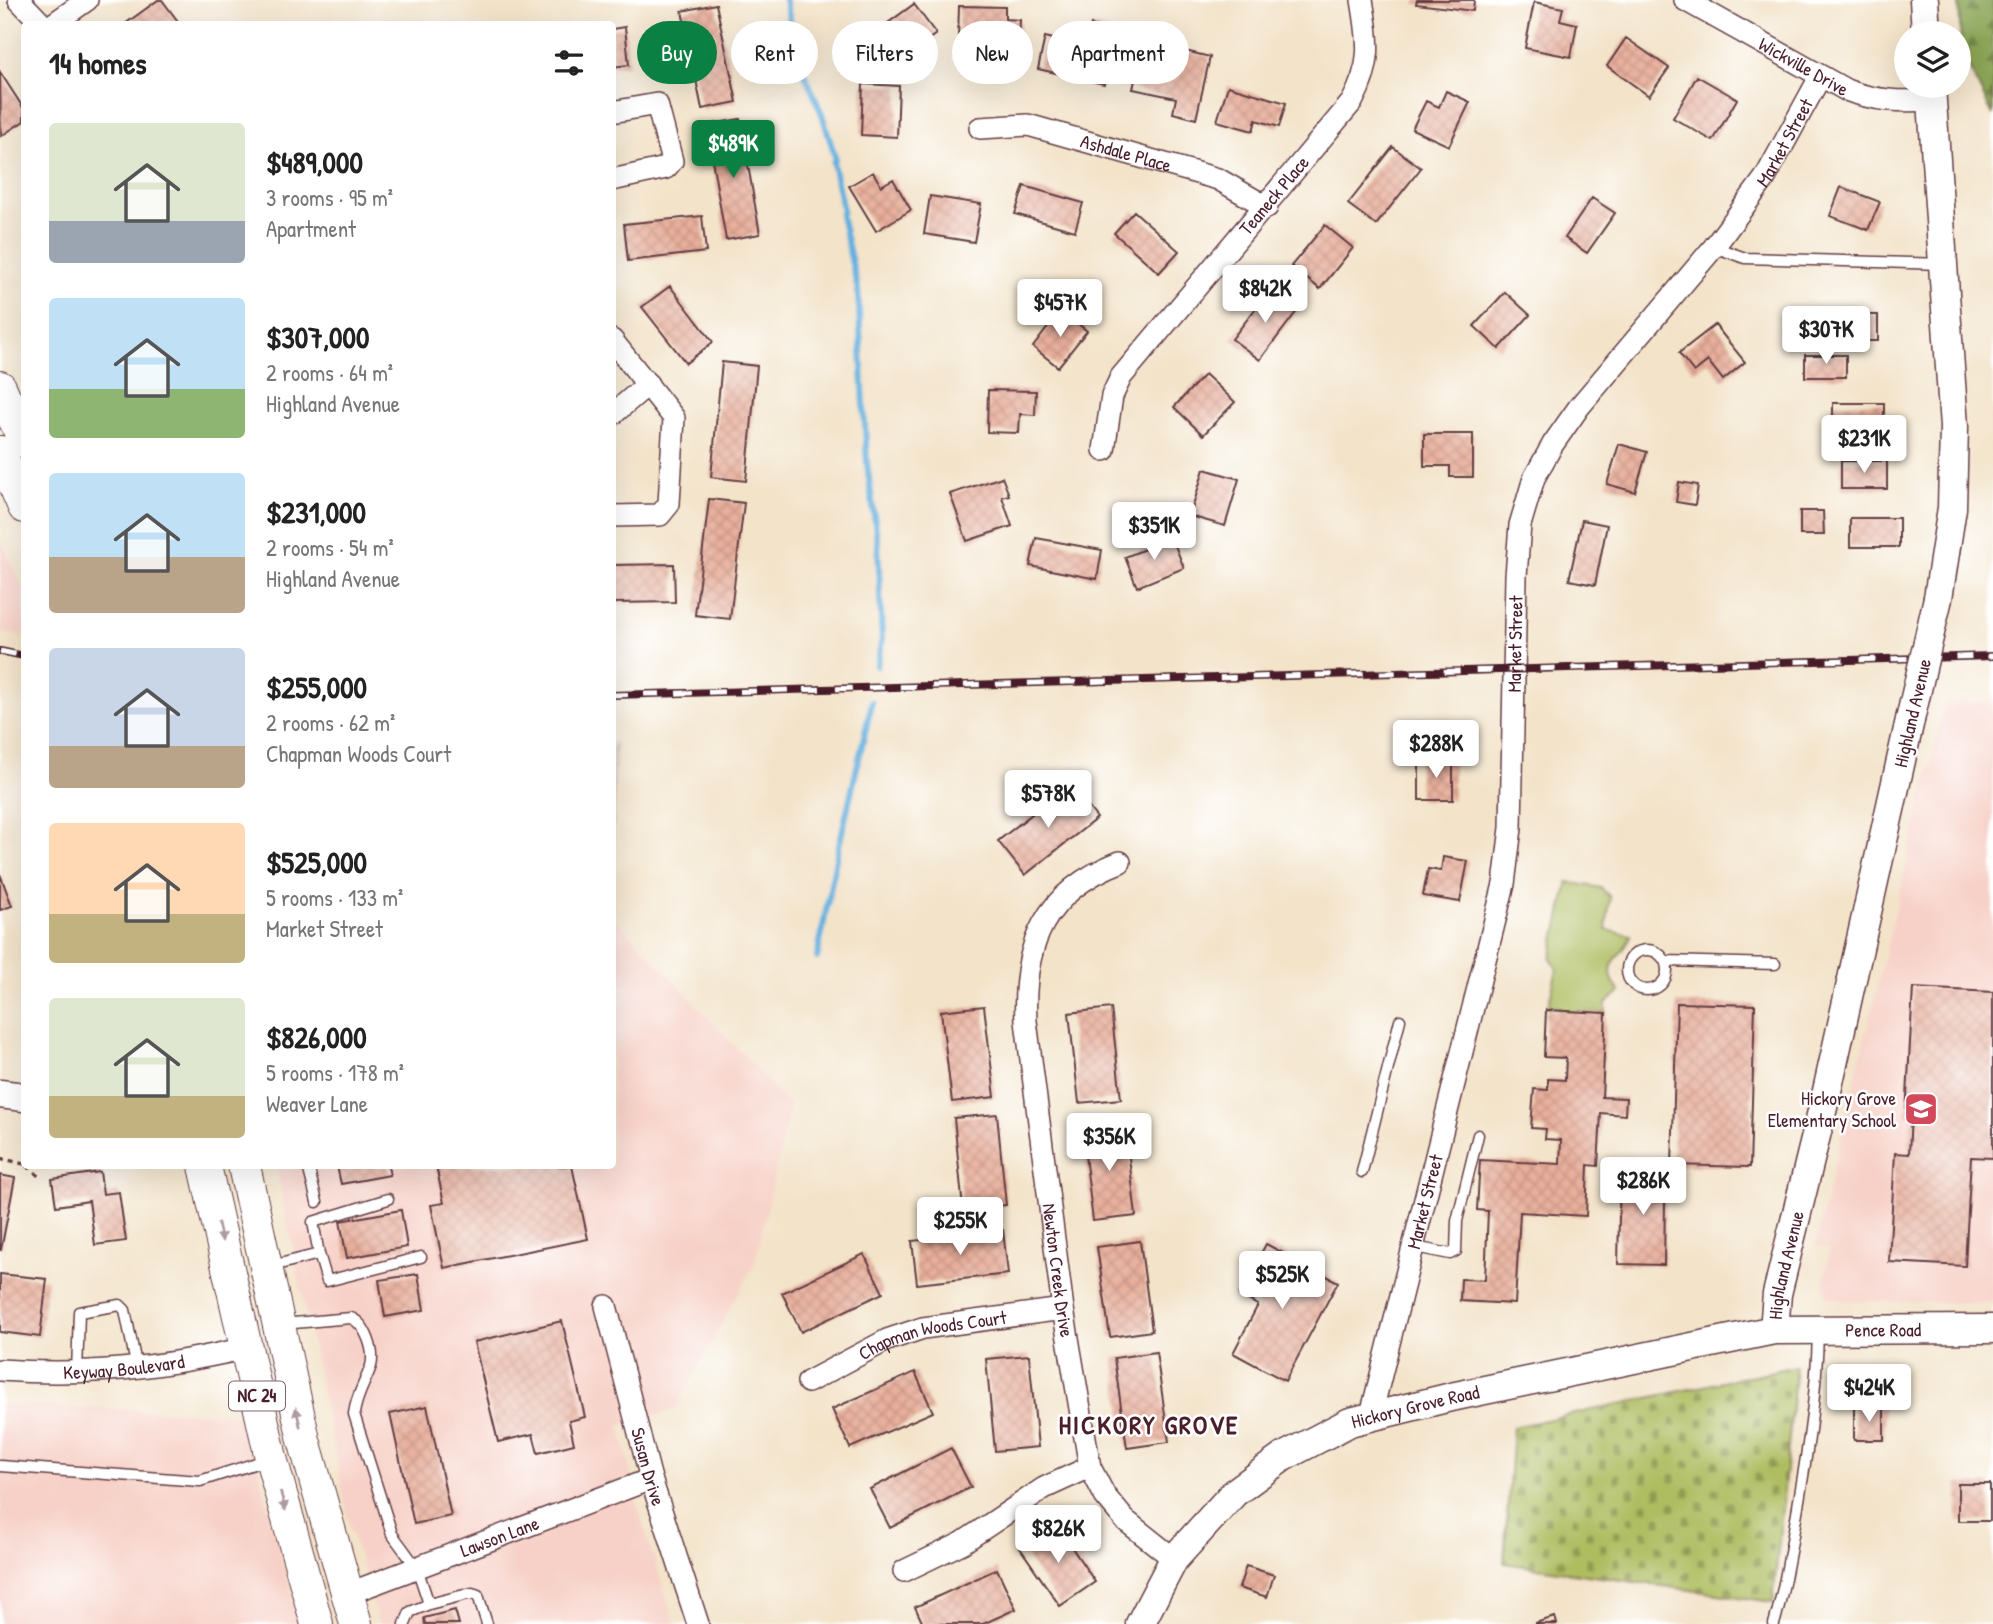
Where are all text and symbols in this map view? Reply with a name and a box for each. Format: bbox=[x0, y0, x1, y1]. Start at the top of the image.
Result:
chip: Buy bbox=[637, 21, 717, 84]
chip: Rent bbox=[731, 21, 818, 84]
chip: Filters bbox=[832, 21, 938, 84]
chip: New bbox=[952, 21, 1033, 84]
chip: Apartment bbox=[1047, 21, 1189, 84]
map controls bbox=[1894, 21, 1971, 98]
button: layers bbox=[1894, 21, 1971, 98]
street label: Wickville Drive bbox=[1754, 31, 1854, 102]
text: 14 homes bbox=[49, 43, 147, 83]
icon: filters bbox=[550, 44, 588, 82]
street label: Market Street bbox=[1750, 93, 1819, 192]
pin: $489K bbox=[684, 120, 782, 180]
text: $489K bbox=[708, 127, 758, 158]
street label: Ashdale Place bbox=[1078, 128, 1175, 178]
text: $489,000 bbox=[266, 142, 363, 182]
street label: Teaneck Place bbox=[1233, 150, 1315, 240]
icon: home bbox=[105, 151, 189, 235]
text: 3 rooms · 95 m² bbox=[266, 182, 393, 213]
text: Apartment bbox=[266, 213, 356, 244]
pin: $842K bbox=[1216, 266, 1314, 325]
text: $842K bbox=[1238, 272, 1292, 303]
pin: $457K bbox=[1011, 280, 1109, 339]
text: $457K bbox=[1033, 286, 1087, 317]
pin: $307K bbox=[1777, 306, 1875, 366]
text: $307K bbox=[1798, 313, 1854, 344]
text: $307,000 bbox=[266, 317, 369, 357]
icon: home bbox=[105, 326, 189, 410]
text: 2 rooms · 64 m² bbox=[266, 357, 393, 388]
text: Highland Avenue bbox=[266, 388, 400, 419]
pin: $231K bbox=[1815, 416, 1913, 475]
text: $231K bbox=[1837, 422, 1891, 453]
text: $231,000 bbox=[266, 492, 366, 532]
icon: home bbox=[105, 501, 189, 585]
pin: $351K bbox=[1105, 503, 1203, 562]
text: $351K bbox=[1128, 509, 1180, 540]
text: 2 rooms · 54 m² bbox=[266, 532, 394, 563]
text: Highland Avenue bbox=[266, 563, 400, 594]
street label: Market Street bbox=[1501, 595, 1529, 692]
street label: Highland Avenue bbox=[1887, 656, 1937, 770]
text: $255,000 bbox=[266, 667, 367, 707]
icon: home bbox=[105, 676, 189, 760]
text: 2 rooms · 62 m² bbox=[266, 707, 395, 738]
pin: $288K bbox=[1387, 720, 1485, 780]
text: $288K bbox=[1409, 727, 1463, 758]
text: Chapman Woods Court bbox=[266, 738, 451, 769]
pin: $578K bbox=[999, 770, 1097, 830]
text: $578K bbox=[1021, 777, 1075, 808]
text: $525,000 bbox=[266, 842, 367, 882]
icon: home bbox=[105, 851, 189, 935]
text: 5 rooms · 133 m² bbox=[266, 882, 403, 913]
text: Market Street bbox=[266, 913, 383, 944]
text: $826,000 bbox=[266, 1017, 367, 1057]
icon: home bbox=[105, 1026, 189, 1110]
text: 5 rooms · 178 m² bbox=[266, 1057, 404, 1088]
place label: Hickory Grove Elementary School bbox=[1768, 1085, 1897, 1133]
text: Weaver Lane bbox=[266, 1088, 368, 1119]
school or university icon: Hickory Grove Elementary School bbox=[1902, 1090, 1940, 1128]
pin: $356K bbox=[1060, 1114, 1158, 1173]
text: $356K bbox=[1083, 1120, 1135, 1151]
street label: Market Street bbox=[1400, 1151, 1449, 1252]
pin: $286K bbox=[1594, 1158, 1692, 1217]
text: $286K bbox=[1616, 1164, 1670, 1195]
pin: $255K bbox=[911, 1198, 1009, 1257]
street label: Newton Creek Drive bbox=[1037, 1202, 1081, 1340]
text: $255K bbox=[933, 1204, 987, 1235]
street label: Highland Avenue bbox=[1762, 1208, 1810, 1320]
one-way arrow bbox=[214, 1221, 225, 1243]
pin: $525K bbox=[1233, 1252, 1331, 1311]
text: $525K bbox=[1255, 1258, 1309, 1289]
street label: Chapman Woods Court bbox=[854, 1304, 1009, 1366]
street label: Pence Road bbox=[1845, 1316, 1922, 1343]
street label: Keyway Boulevard bbox=[63, 1348, 187, 1385]
pin: $424K bbox=[1820, 1364, 1918, 1424]
text: $424K bbox=[1843, 1371, 1895, 1402]
street label: Hickory Grove Road bbox=[1349, 1378, 1482, 1434]
road number: NC 24 bbox=[229, 1381, 285, 1410]
one-way arrow bbox=[292, 1406, 303, 1428]
district label: HICKORY GROVE bbox=[1059, 1407, 1239, 1442]
street label: Susan Drive bbox=[625, 1425, 672, 1509]
one-way arrow bbox=[278, 1490, 289, 1512]
pin: $826K bbox=[1009, 1506, 1107, 1565]
street label: Lawson Lane bbox=[457, 1510, 543, 1563]
text: $826K bbox=[1031, 1512, 1085, 1543]

